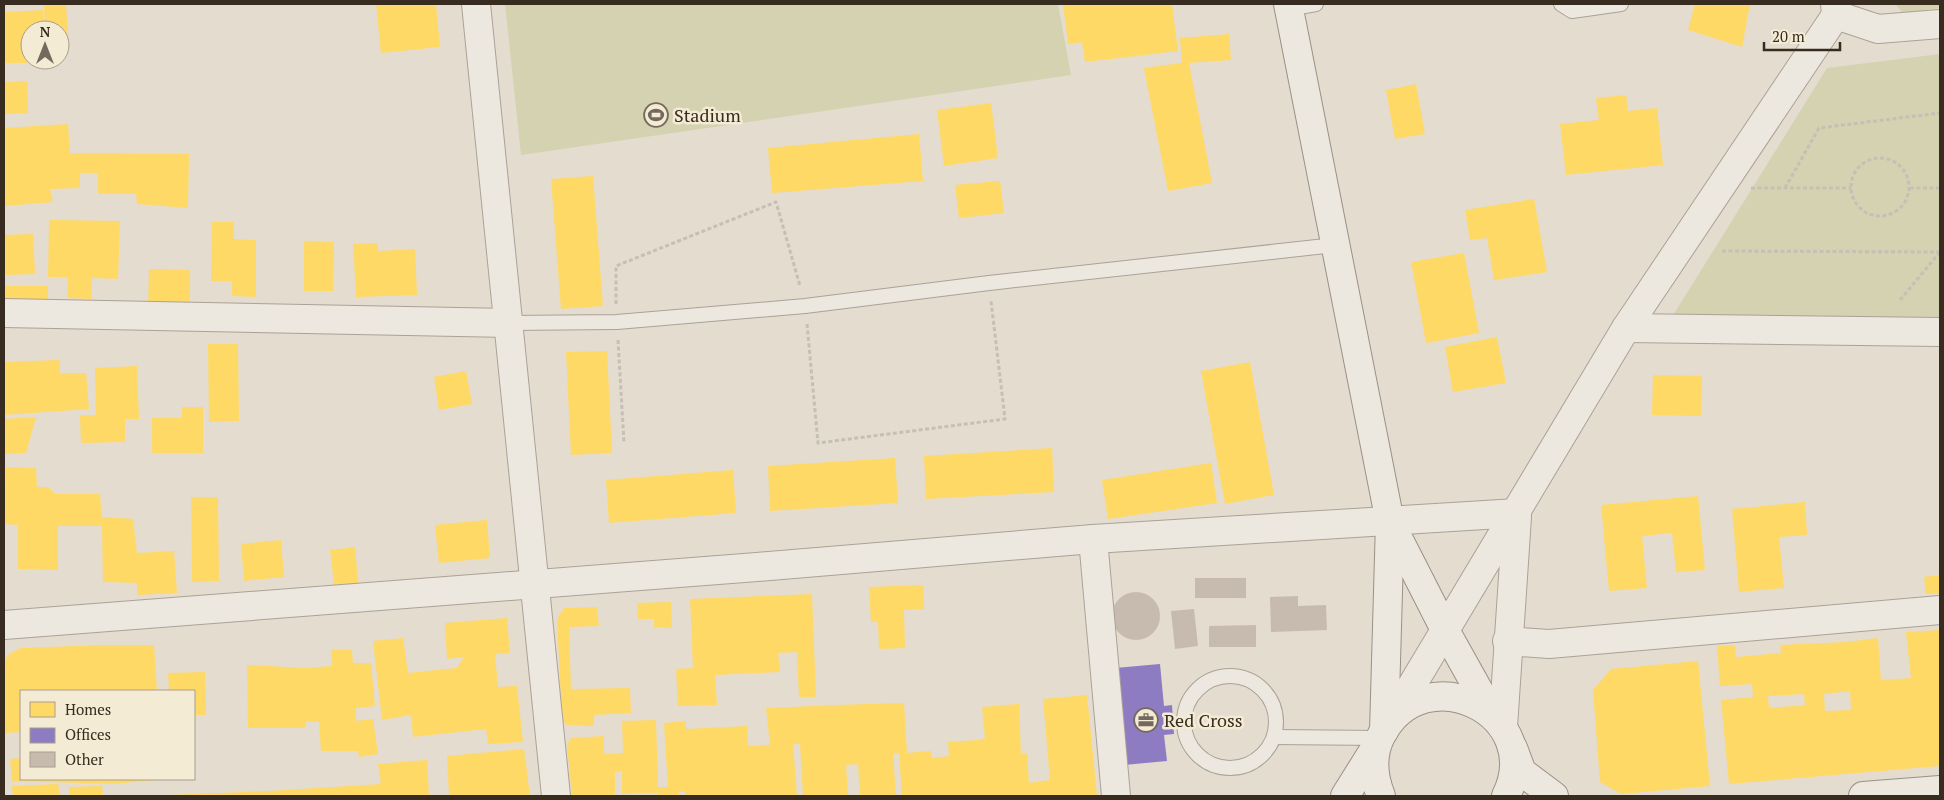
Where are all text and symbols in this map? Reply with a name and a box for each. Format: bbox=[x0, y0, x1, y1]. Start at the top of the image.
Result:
north arrow bbox=[20, 20, 70, 70]
scale bar bbox=[1764, 20, 1840, 52]
text: N bbox=[40, 22, 51, 41]
text: 20 m bbox=[1772, 26, 1805, 46]
sports icon: Stadium bbox=[643, 102, 669, 128]
place label: Stadium bbox=[674, 103, 741, 127]
legend bbox=[20, 690, 195, 780]
text: Homes bbox=[65, 699, 111, 719]
office icon: Red Cross bbox=[1133, 707, 1159, 733]
place label: Red Cross bbox=[1164, 708, 1243, 732]
text: Offices bbox=[65, 724, 111, 744]
text: Other bbox=[65, 749, 104, 769]

